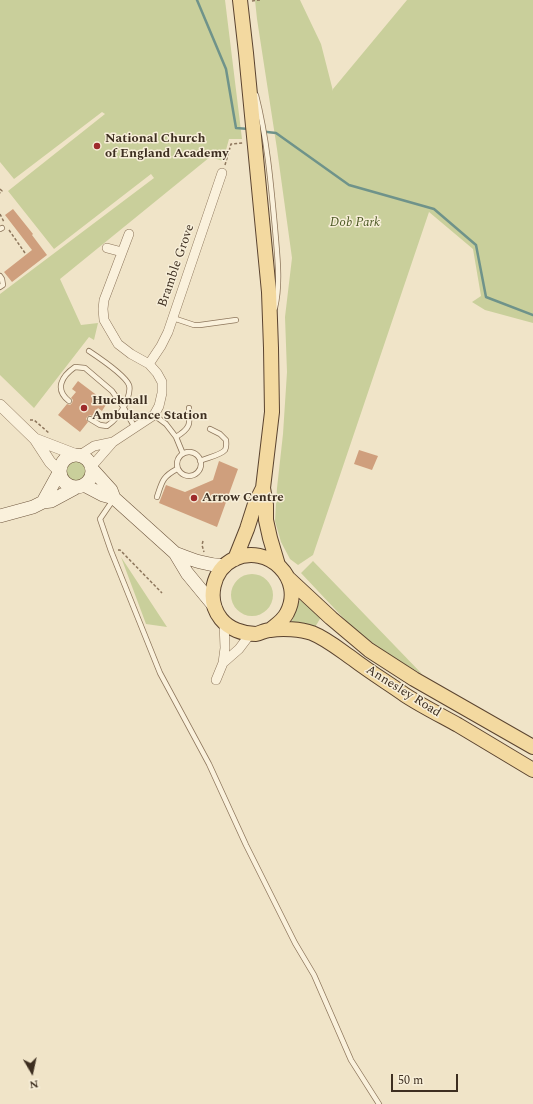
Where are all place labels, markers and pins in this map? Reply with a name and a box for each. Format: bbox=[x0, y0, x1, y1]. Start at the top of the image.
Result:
place label: National Church of England Academy bbox=[105, 131, 228, 162]
marker: National Church of England Academy bbox=[92, 141, 102, 151]
place label: Hucknall Ambulance Station bbox=[92, 393, 207, 424]
marker: Hucknall Ambulance Station bbox=[79, 403, 89, 413]
place label: Arrow Centre bbox=[202, 490, 284, 506]
marker: Arrow Centre bbox=[189, 493, 199, 503]

